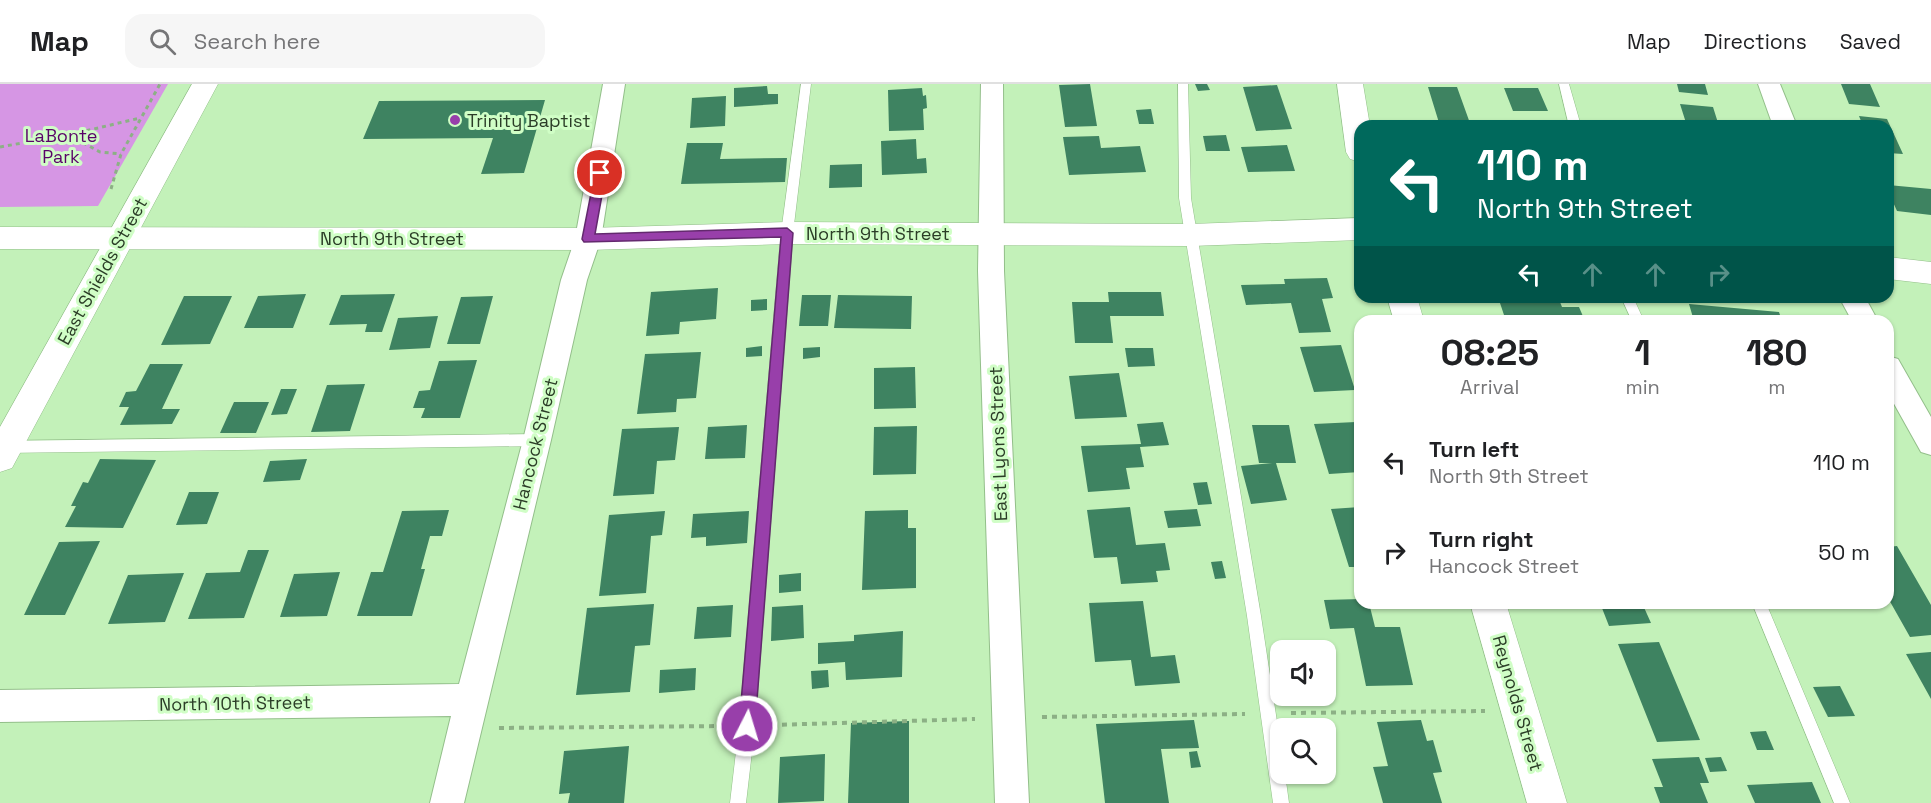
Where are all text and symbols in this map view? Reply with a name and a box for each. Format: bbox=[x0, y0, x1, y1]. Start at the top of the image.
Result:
search box bbox=[125, 14, 545, 68]
text: Map bbox=[30, 23, 89, 59]
icon: search bbox=[146, 25, 179, 58]
text: Search here bbox=[194, 27, 321, 55]
text: Map bbox=[1627, 28, 1671, 55]
text: Directions bbox=[1704, 28, 1807, 55]
text: Saved bbox=[1840, 28, 1901, 55]
place label: Trinity Baptist bbox=[467, 109, 591, 132]
marker: Trinity Baptist bbox=[448, 113, 462, 127]
park label: LaBonte Park bbox=[25, 124, 97, 168]
text: 110 m bbox=[1477, 139, 1589, 192]
icon: left bbox=[1378, 144, 1456, 222]
pin bbox=[574, 147, 625, 198]
icon: arrive bbox=[583, 156, 616, 189]
text: North 9th Street bbox=[1477, 191, 1693, 226]
street label: East Shields Street bbox=[52, 193, 152, 349]
street label: North 9th Street bbox=[806, 222, 950, 245]
street label: North 9th Street bbox=[320, 227, 464, 250]
icon: left bbox=[1513, 258, 1546, 291]
icon: ahead bbox=[1576, 258, 1609, 291]
icon: ahead bbox=[1639, 258, 1672, 291]
icon: right bbox=[1702, 258, 1735, 291]
text: 08:25 bbox=[1440, 330, 1539, 376]
text: 1 bbox=[1635, 330, 1651, 376]
text: 180 bbox=[1746, 330, 1808, 376]
street label: East Lyons Street bbox=[984, 366, 1012, 522]
text: Arrival bbox=[1460, 374, 1519, 400]
text: min bbox=[1626, 374, 1660, 400]
text: m bbox=[1768, 374, 1786, 400]
street label: Hancock Street bbox=[507, 376, 563, 512]
text: Turn left bbox=[1429, 435, 1519, 463]
icon: left bbox=[1378, 446, 1411, 479]
text: 110 m bbox=[1813, 448, 1870, 476]
text: North 9th Street bbox=[1429, 463, 1589, 489]
text: Turn right bbox=[1429, 525, 1534, 553]
icon: right bbox=[1378, 536, 1411, 569]
text: 50 m bbox=[1818, 538, 1870, 566]
text: Hancock Street bbox=[1429, 553, 1579, 579]
street label: Reynolds Street bbox=[1488, 632, 1548, 774]
map controls bbox=[1270, 640, 1336, 784]
button: sound bbox=[1270, 640, 1336, 706]
street label: North 10th Street bbox=[159, 690, 311, 716]
position arrow bbox=[715, 694, 779, 758]
button: search bbox=[1270, 718, 1336, 784]

